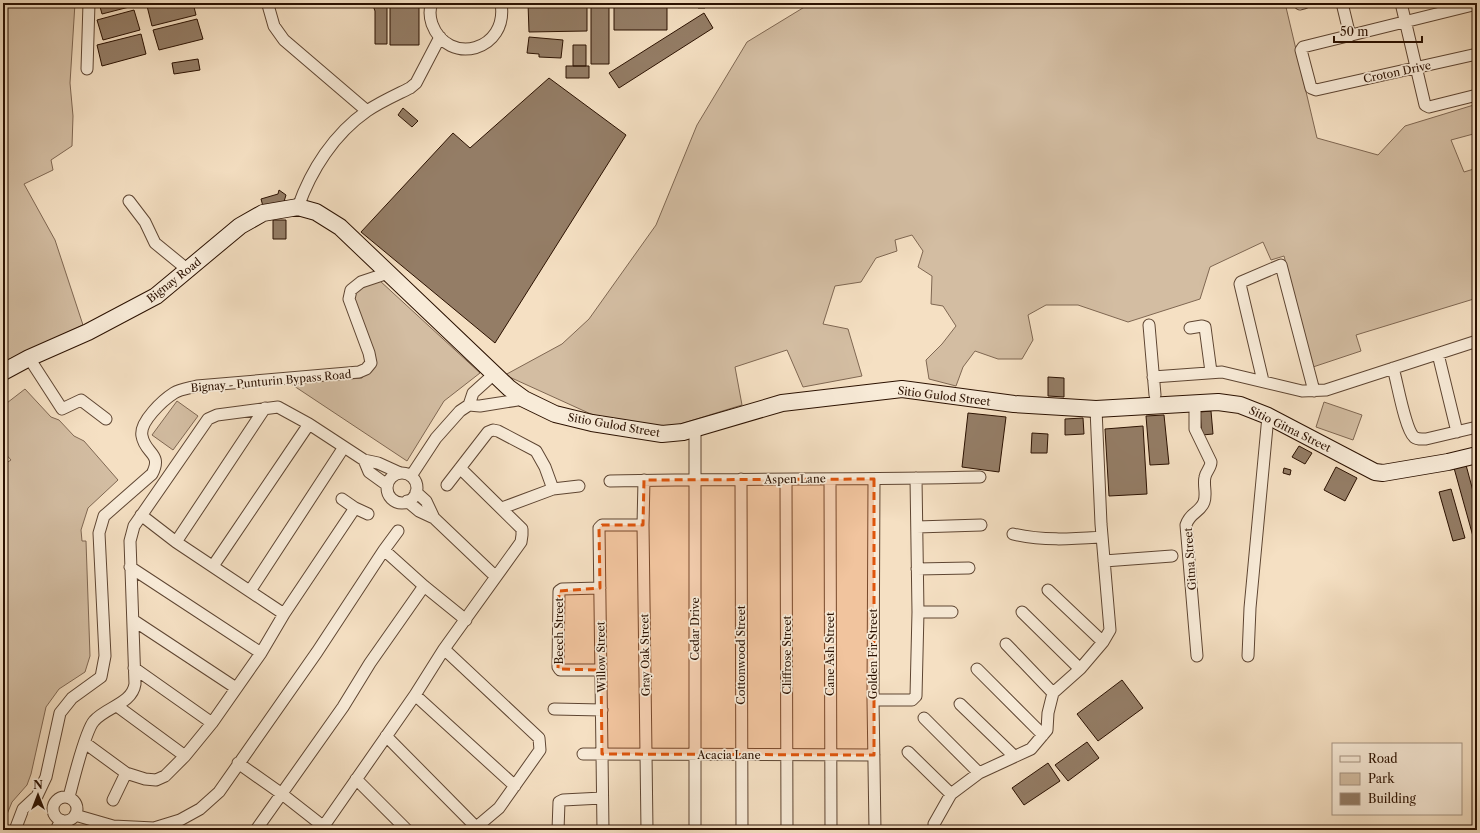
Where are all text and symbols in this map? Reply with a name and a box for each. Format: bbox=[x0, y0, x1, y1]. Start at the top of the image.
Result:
scale bar bbox=[1334, 18, 1422, 44]
text: 50 m bbox=[1340, 24, 1369, 39]
street label: Croton Drive bbox=[1362, 58, 1432, 86]
street label: Bignay Road bbox=[144, 254, 204, 306]
street label: Bignay - Punturin Bypass Road bbox=[190, 367, 352, 395]
street label: Sitio Gulod Street bbox=[897, 383, 991, 409]
street label: Sitio Gitna Street bbox=[1247, 403, 1333, 455]
street label: Sitio Gulod Street bbox=[567, 410, 661, 440]
street label: Aspen Lane bbox=[763, 471, 826, 487]
street label: Gitna Street bbox=[1181, 527, 1199, 591]
street label: Cedar Drive bbox=[688, 597, 702, 661]
street label: Beech Street bbox=[552, 598, 566, 664]
street label: Cottonwood Street bbox=[734, 605, 748, 705]
street label: Golden Fir Street bbox=[866, 609, 880, 699]
street label: Cane Ash Street bbox=[823, 612, 837, 696]
street label: Gray Oak Street bbox=[637, 613, 653, 697]
street label: Cliffrose Street bbox=[780, 615, 794, 694]
street label: Willow Street bbox=[593, 621, 609, 694]
legend bbox=[1332, 743, 1462, 815]
street label: Acacia Lane bbox=[696, 748, 761, 762]
text: Road bbox=[1368, 751, 1398, 766]
text: Park bbox=[1368, 771, 1395, 786]
north arrow bbox=[18, 775, 58, 815]
text: N bbox=[33, 778, 43, 792]
text: Building bbox=[1368, 791, 1416, 806]

